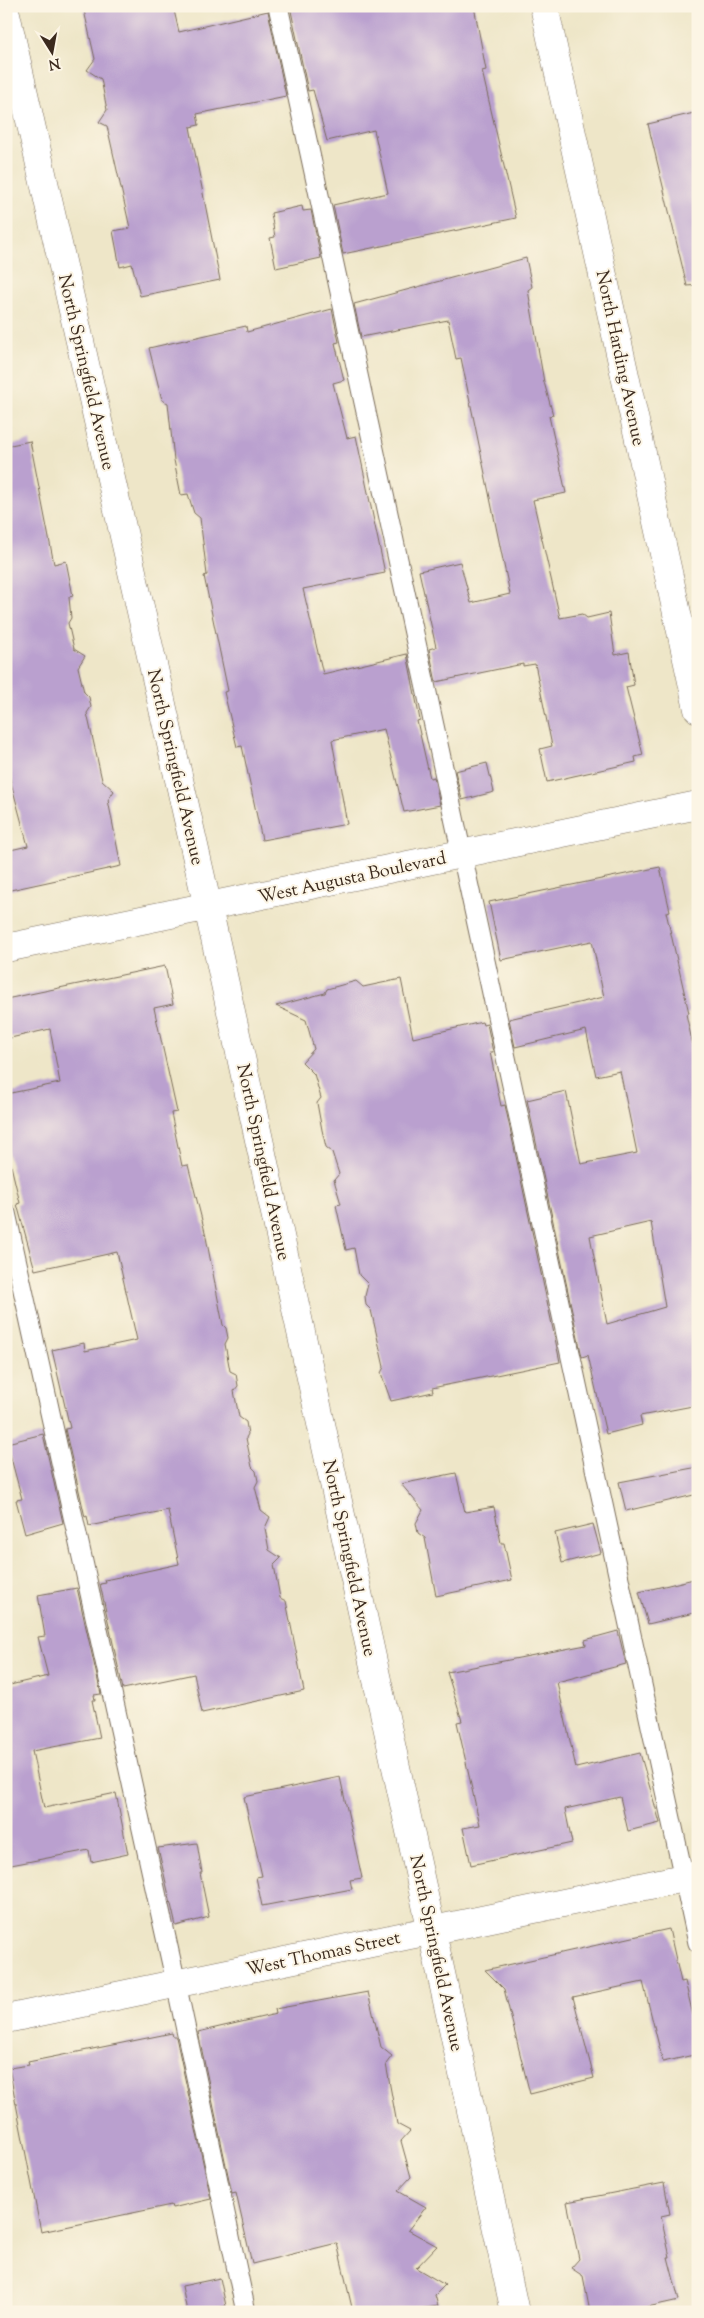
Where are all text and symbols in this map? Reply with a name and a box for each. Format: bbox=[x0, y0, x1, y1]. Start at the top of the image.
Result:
north arrow bbox=[28, 28, 78, 78]
text: N bbox=[47, 52, 61, 74]
street label: North Harding Avenue bbox=[588, 268, 650, 449]
street label: North Springfield Avenue bbox=[50, 272, 120, 473]
street label: North Springfield Avenue bbox=[139, 667, 209, 868]
street label: West Augusta Boulevard bbox=[256, 846, 449, 912]
street label: North Springfield Avenue bbox=[229, 1062, 296, 1263]
street label: North Springfield Avenue bbox=[315, 1458, 382, 1659]
street label: North Springfield Avenue bbox=[402, 1853, 469, 2054]
street label: West Thomas Street bbox=[244, 1926, 403, 1984]

